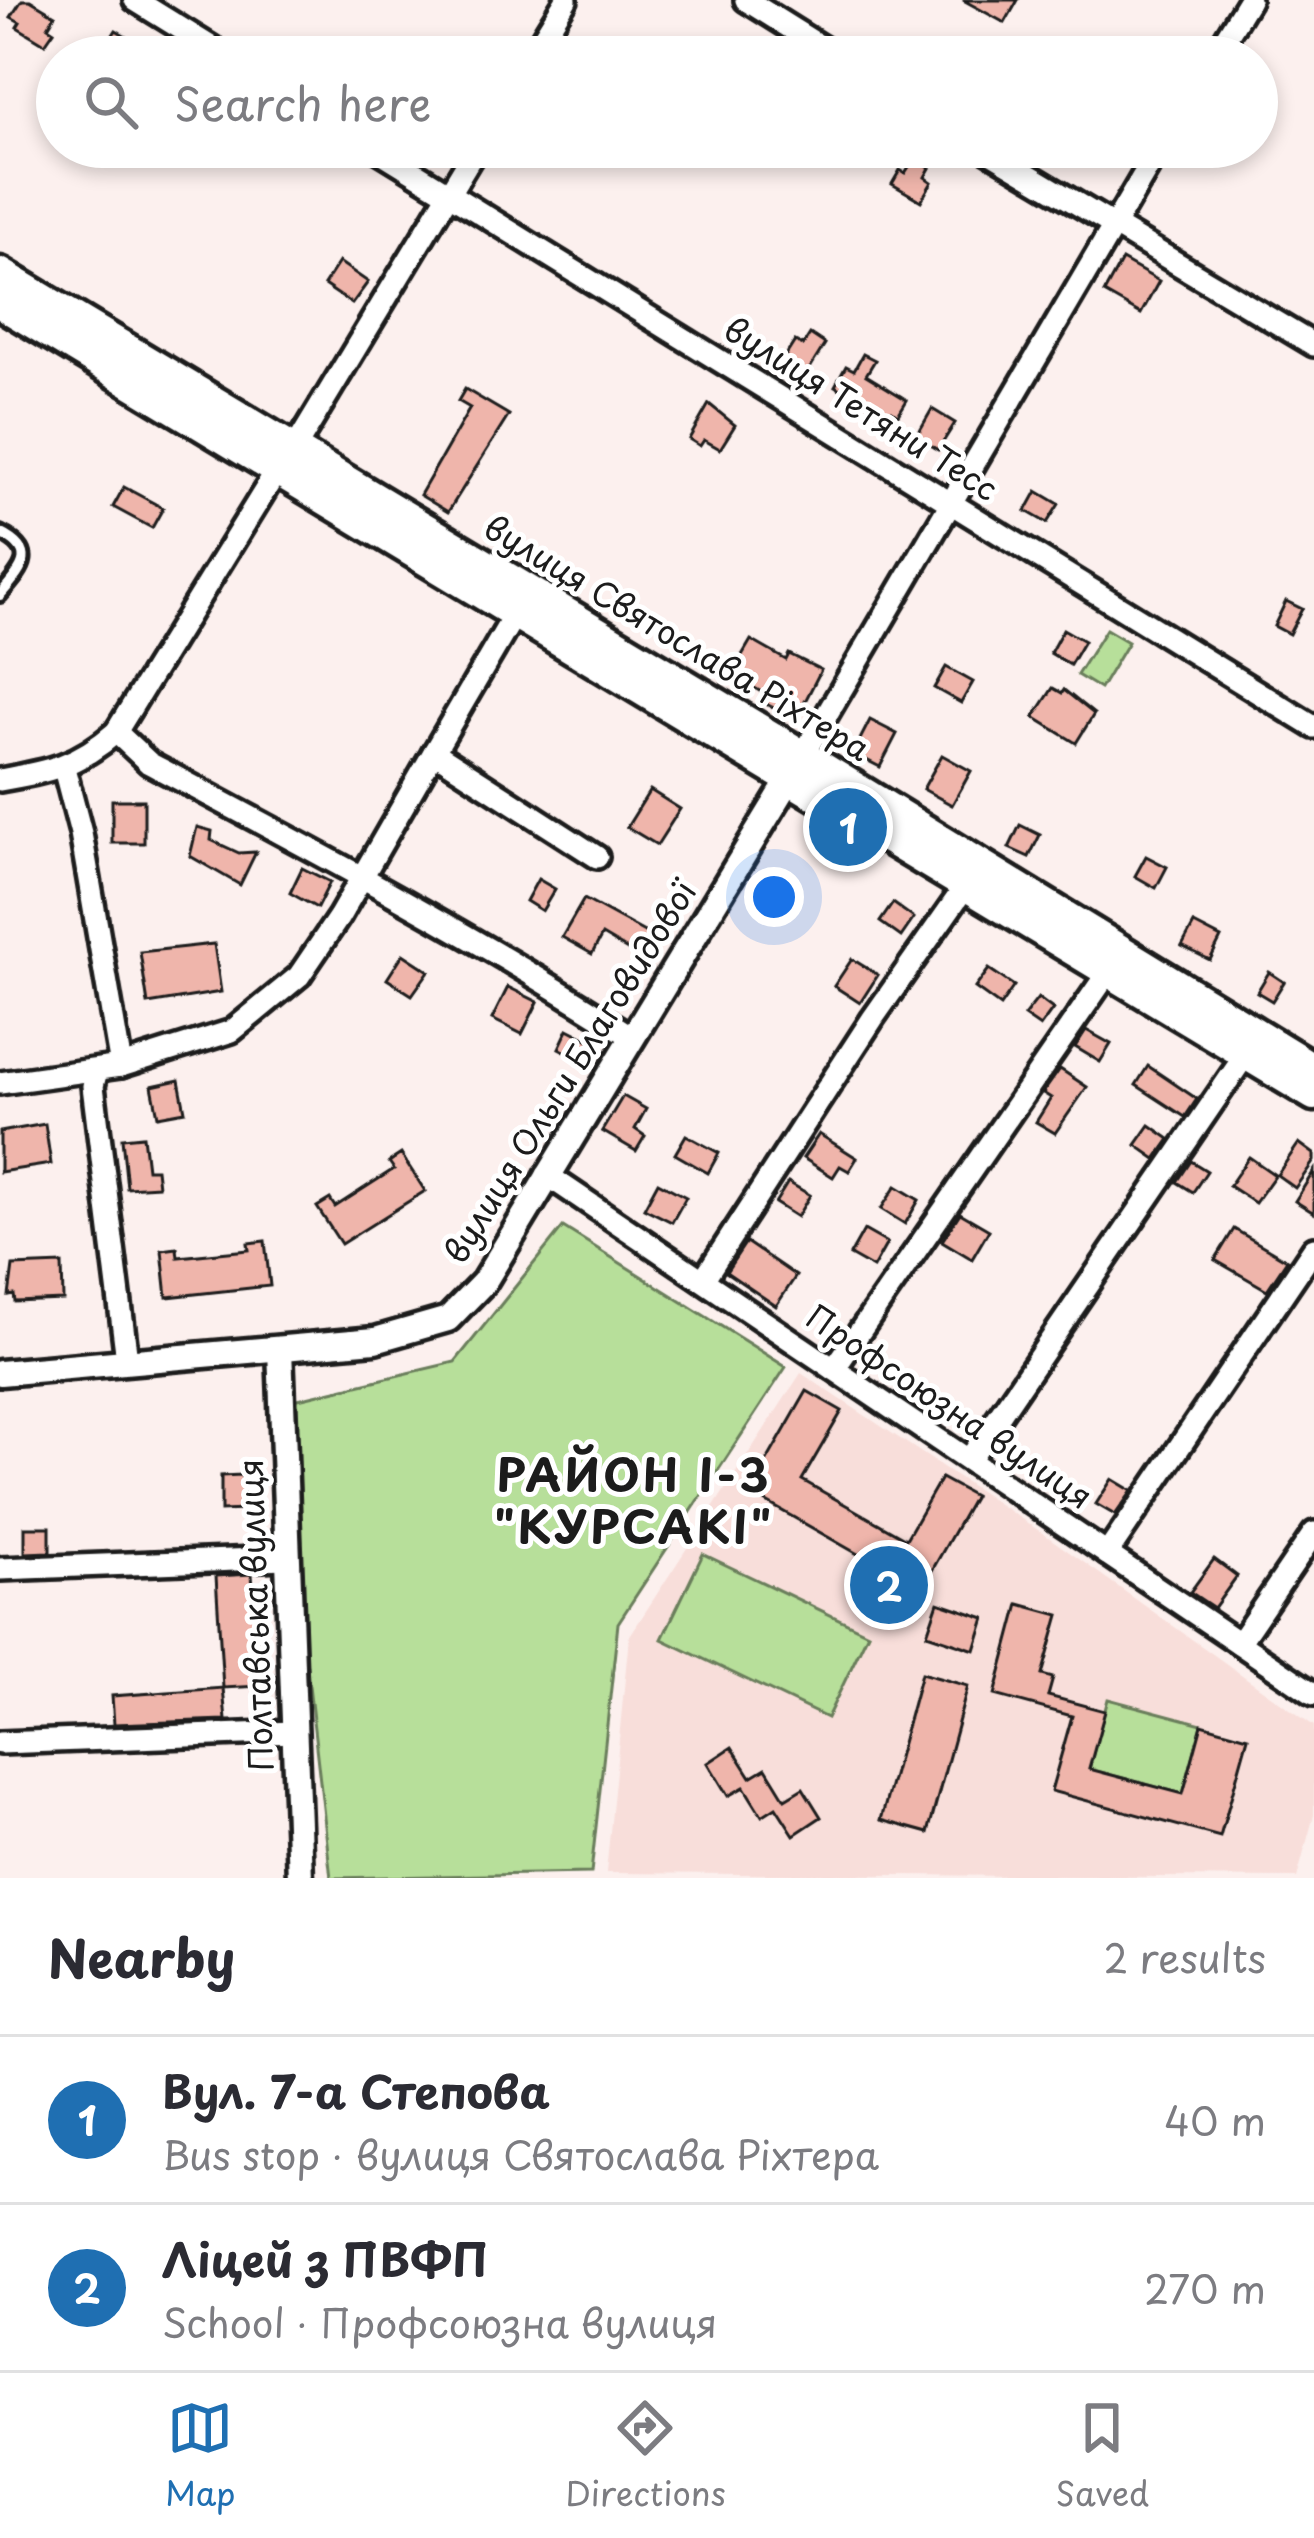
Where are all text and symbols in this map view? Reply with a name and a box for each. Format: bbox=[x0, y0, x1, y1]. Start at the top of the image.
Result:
search box bbox=[36, 36, 1278, 168]
text: Search here bbox=[174, 68, 431, 136]
icon: search bbox=[78, 69, 144, 135]
street label: вулиця Тетяни Тесс bbox=[715, 303, 1009, 512]
street label: вулиця Святослава Ріхтера bbox=[475, 501, 881, 772]
pin: 1 bbox=[809, 782, 887, 872]
your location bbox=[744, 867, 804, 927]
street label: вулиця Ольги Благовидової bbox=[430, 868, 708, 1272]
street label: Профсоюзна вулиця bbox=[797, 1291, 1103, 1520]
district label: РАЙОН І-3 "КУРСАКІ" bbox=[494, 1439, 774, 1559]
street label: Полтавська вулиця bbox=[224, 1458, 284, 1772]
pin: 2 bbox=[850, 1540, 928, 1630]
text: Nearby bbox=[48, 1918, 235, 1995]
text: 2 results bbox=[1104, 1927, 1266, 1986]
text: Вул. 7-а Степова bbox=[162, 2056, 550, 2124]
text: 1 bbox=[78, 2090, 96, 2149]
text: 40 m bbox=[1164, 2090, 1266, 2149]
text: Bus stop · вулиця Святослава Ріхтера bbox=[162, 2124, 879, 2183]
text: Ліцей з ПВФП bbox=[162, 2224, 488, 2292]
text: 2 bbox=[73, 2258, 101, 2317]
text: 270 m bbox=[1144, 2258, 1266, 2317]
text: School · Профсоюзна вулиця bbox=[162, 2292, 717, 2351]
tab: Map bbox=[165, 2395, 235, 2517]
tab: Directions bbox=[565, 2395, 726, 2517]
tab: Saved bbox=[1055, 2395, 1149, 2517]

